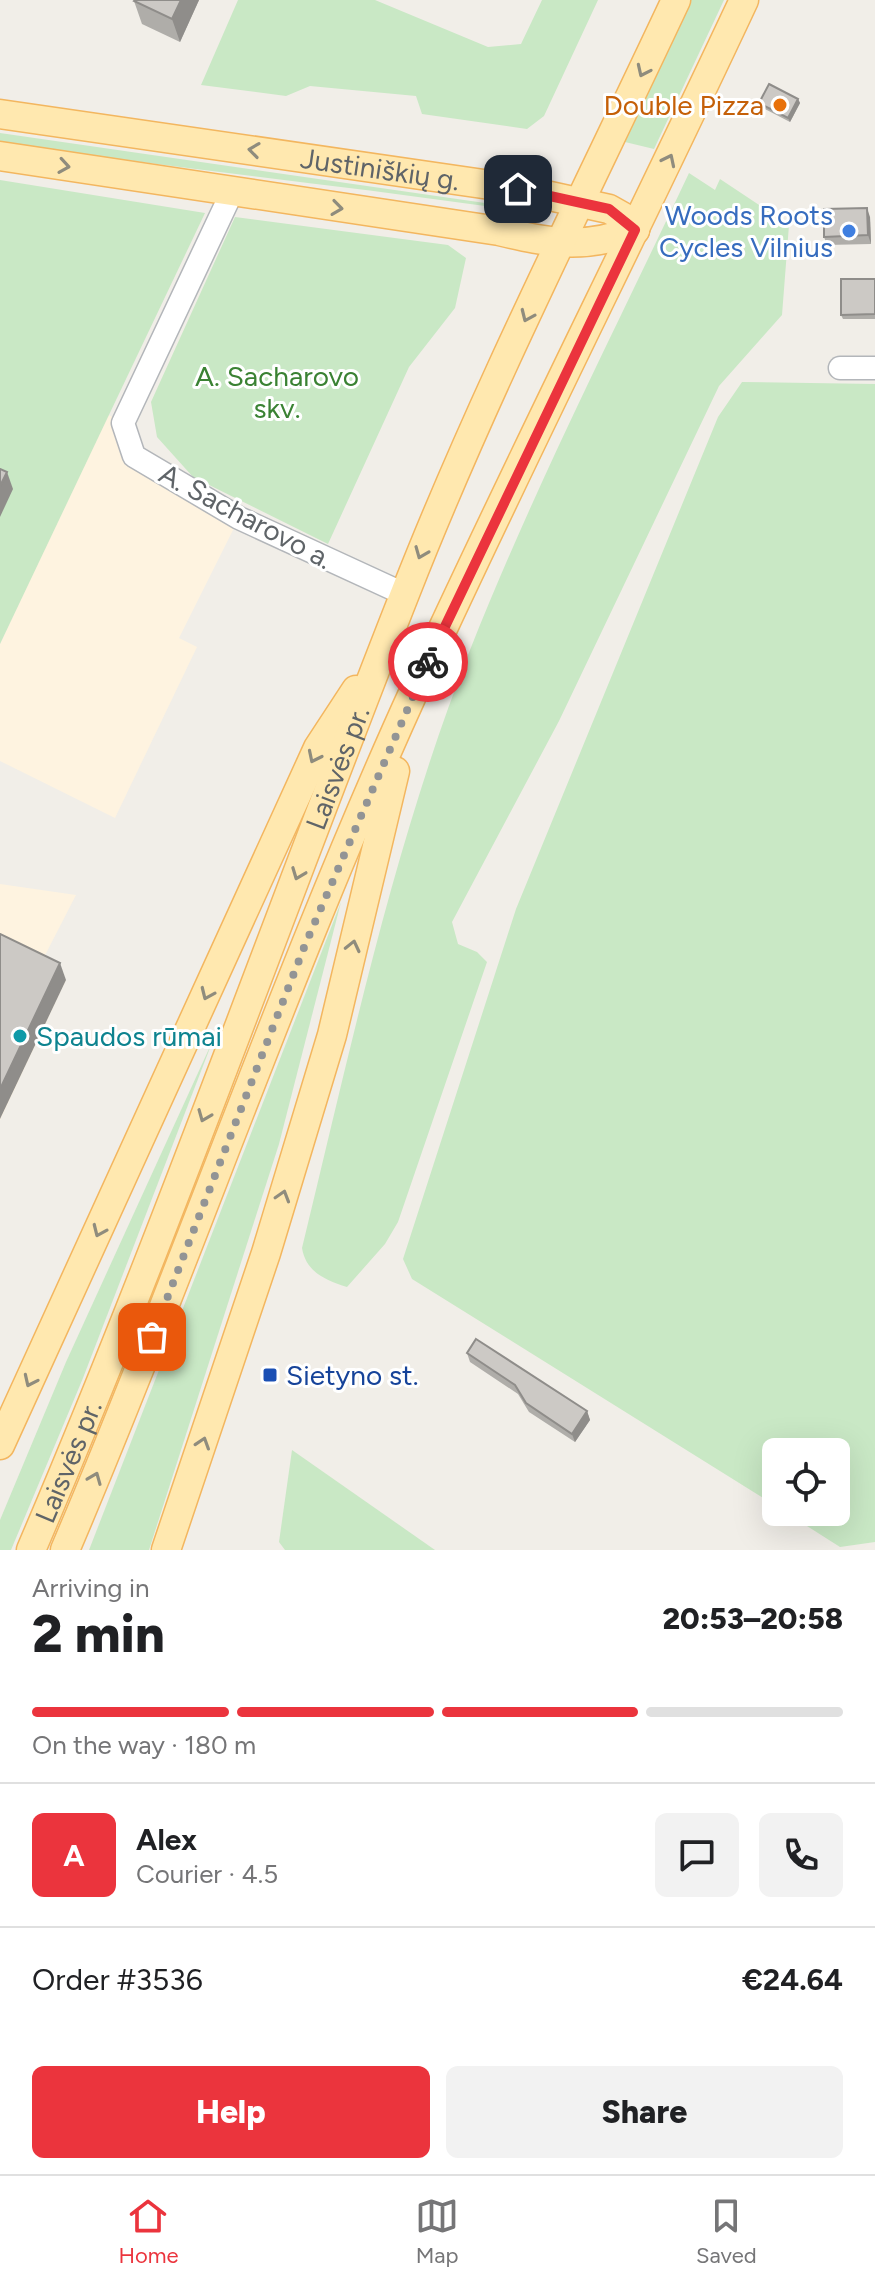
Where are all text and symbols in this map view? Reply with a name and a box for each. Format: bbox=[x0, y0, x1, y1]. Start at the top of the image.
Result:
one-way arrow bbox=[637, 62, 653, 77]
place label: Double Pizza bbox=[604, 88, 764, 122]
marker: Double Pizza bbox=[771, 96, 789, 114]
street label: Justiniškių g. bbox=[298, 141, 462, 197]
one-way arrow bbox=[247, 143, 261, 160]
one-way arrow bbox=[659, 153, 675, 168]
pin bbox=[484, 155, 552, 223]
one-way arrow bbox=[58, 157, 71, 174]
icon: home bbox=[496, 167, 540, 211]
place label: Woods Roots Cycles Vilnius bbox=[659, 198, 833, 264]
one-way arrow bbox=[330, 199, 344, 216]
marker: Woods Roots Cycles Vilnius bbox=[840, 222, 858, 240]
one-way arrow bbox=[521, 307, 537, 322]
park label: A. Sacharovo skv. bbox=[195, 359, 359, 425]
street label: A. Sacharovo a. bbox=[154, 456, 338, 576]
one-way arrow bbox=[415, 545, 431, 559]
courier bbox=[388, 622, 468, 702]
icon: bike bbox=[406, 640, 450, 684]
street label: Laisvės pr. bbox=[298, 701, 376, 835]
one-way arrow bbox=[309, 749, 324, 764]
one-way arrow bbox=[291, 866, 308, 880]
one-way arrow bbox=[344, 939, 361, 953]
one-way arrow bbox=[200, 986, 216, 1000]
place label: Spaudos rūmai bbox=[36, 1019, 222, 1053]
marker: Spaudos rūmai bbox=[11, 1027, 29, 1045]
one-way arrow bbox=[197, 1108, 213, 1122]
one-way arrow bbox=[274, 1190, 290, 1203]
one-way arrow bbox=[93, 1222, 109, 1237]
pin bbox=[118, 1303, 186, 1371]
icon: bag bbox=[130, 1315, 174, 1359]
place label: Sietyno st. bbox=[286, 1358, 419, 1392]
marker: Sietyno st. bbox=[261, 1366, 279, 1384]
one-way arrow bbox=[24, 1372, 40, 1387]
street label: Laisvės pr. bbox=[28, 1395, 109, 1528]
one-way arrow bbox=[193, 1437, 209, 1451]
map controls bbox=[762, 1438, 850, 1526]
button: locate bbox=[762, 1438, 850, 1526]
one-way arrow bbox=[85, 1472, 102, 1486]
text: Arriving in bbox=[32, 1572, 150, 1604]
text: 20:53–20:58 bbox=[662, 1600, 843, 1637]
text: 2 min bbox=[32, 1603, 165, 1665]
text: On the way · 180 m bbox=[32, 1729, 256, 1761]
button: chat bbox=[655, 1813, 739, 1897]
button: phone bbox=[759, 1813, 843, 1897]
text: Alex bbox=[136, 1821, 197, 1858]
text: A bbox=[63, 1837, 85, 1874]
text: Courier · 4.5 bbox=[136, 1858, 278, 1890]
text: Order #3536 bbox=[32, 1961, 203, 1998]
text: €24.64 bbox=[742, 1961, 843, 1998]
button: Help bbox=[32, 2066, 430, 2158]
button: Share bbox=[446, 2066, 843, 2158]
tab: Home bbox=[118, 2194, 178, 2269]
tab: Map bbox=[415, 2194, 459, 2269]
tab: Saved bbox=[696, 2194, 757, 2269]

